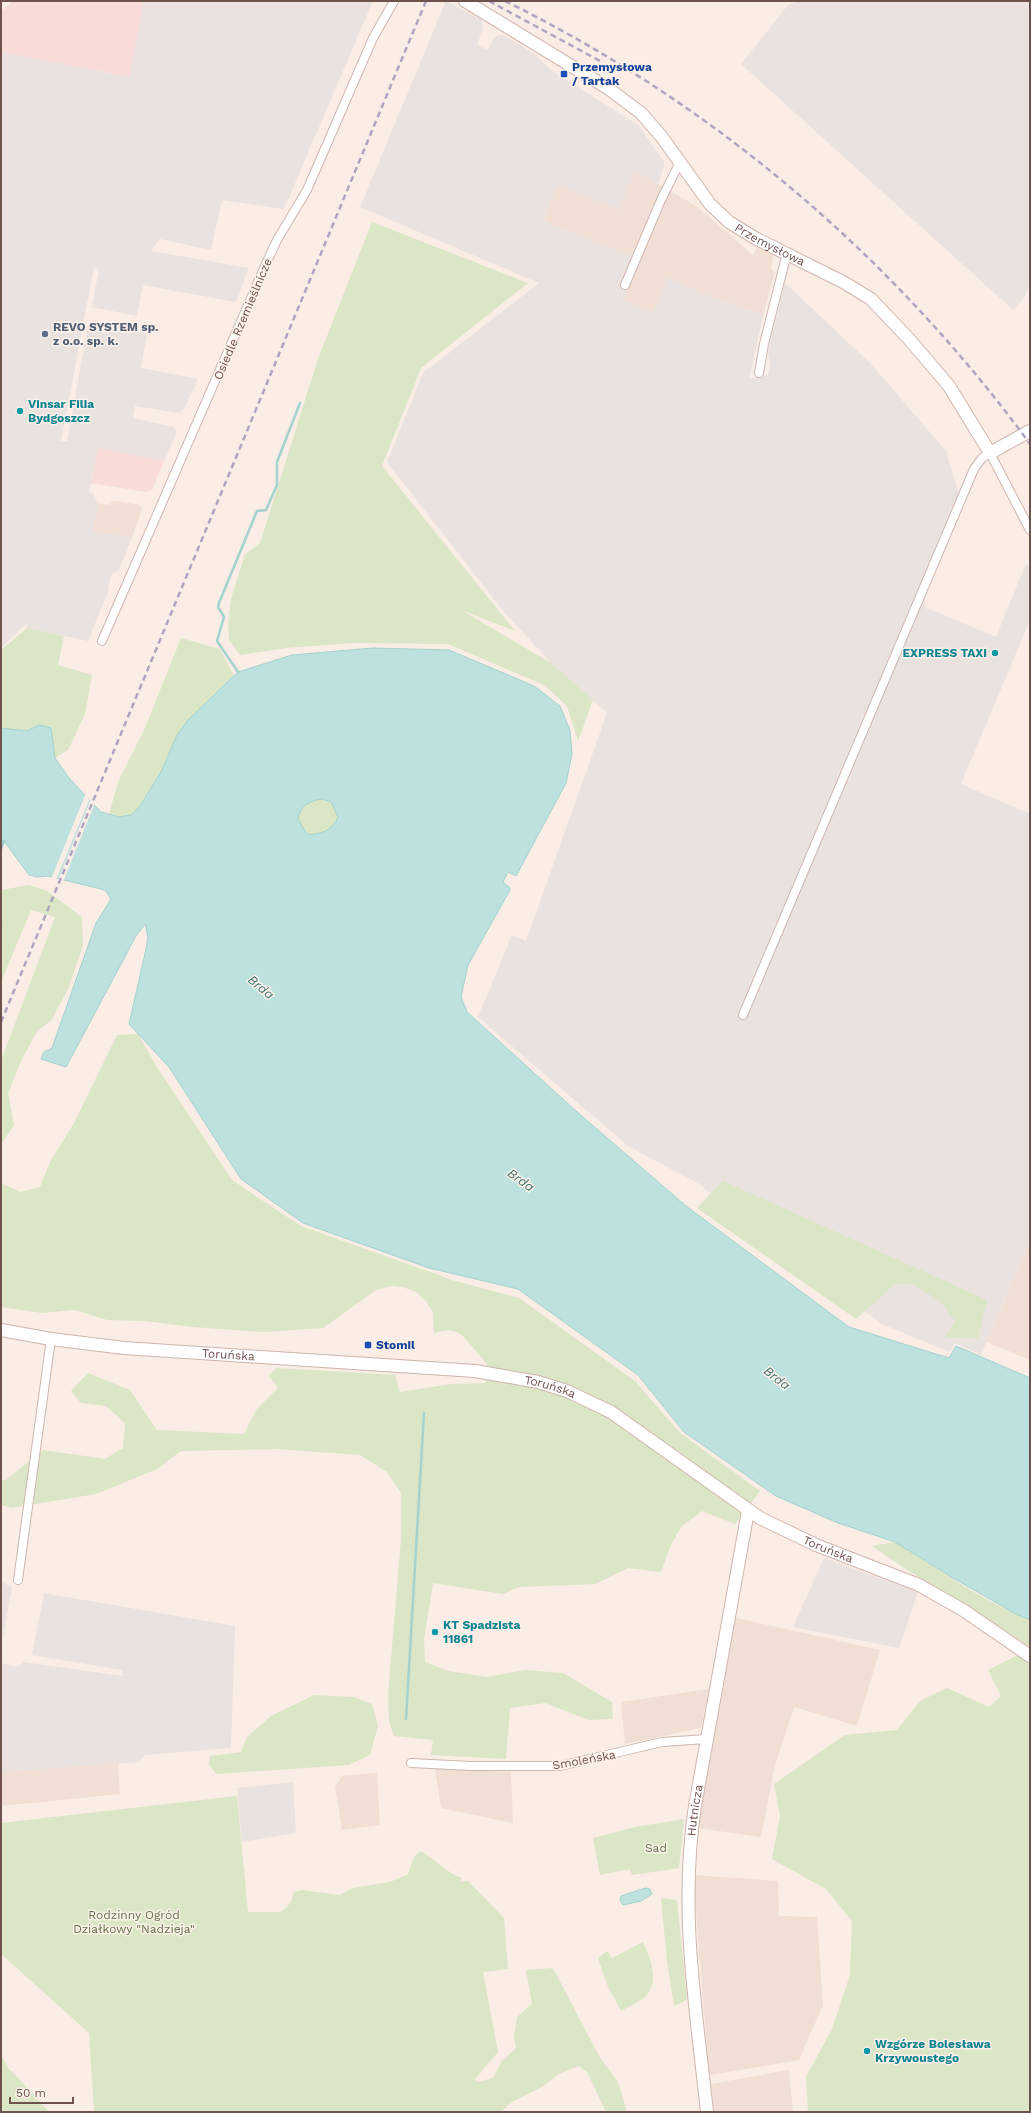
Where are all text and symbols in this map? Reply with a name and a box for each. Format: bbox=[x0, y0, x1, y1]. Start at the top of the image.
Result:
place label: Przemysłowa / Tartak bbox=[572, 60, 652, 88]
marker: Przemysłowa / Tartak bbox=[559, 69, 569, 79]
street label: Przemysłowa bbox=[732, 220, 807, 269]
street label: Osiedle Rzemieślnicze bbox=[211, 256, 275, 382]
place label: REVO SYSTEM sp. z o.o. sp. k. bbox=[53, 320, 159, 348]
marker: REVO SYSTEM sp. z o.o. sp. k. bbox=[40, 329, 50, 339]
place label: Vinsar Filia Bydgoszcz bbox=[28, 397, 94, 425]
marker: Vinsar Filia Bydgoszcz bbox=[15, 406, 25, 416]
place label: EXPRESS TAXI bbox=[902, 646, 987, 660]
marker: EXPRESS TAXI bbox=[990, 648, 1000, 658]
water label: Brda bbox=[245, 972, 277, 1002]
water label: Brda bbox=[505, 1165, 537, 1195]
place label: Stomil bbox=[376, 1338, 415, 1352]
marker: Stomil bbox=[363, 1340, 373, 1350]
street label: Toruńska bbox=[202, 1346, 255, 1364]
water label: Brda bbox=[761, 1363, 793, 1393]
street label: Toruńska bbox=[524, 1373, 578, 1401]
street label: Toruńska bbox=[801, 1533, 855, 1566]
place label: KT Spadzista 11861 bbox=[443, 1618, 520, 1646]
marker: KT Spadzista 11861 bbox=[430, 1627, 440, 1637]
street label: Smoleńska bbox=[551, 1748, 617, 1772]
street label: Hutnicza bbox=[684, 1783, 706, 1837]
park label: Sad bbox=[645, 1841, 667, 1855]
park label: Rodzinny Ogród Działkowy "Nadzieja" bbox=[73, 1908, 195, 1936]
place label: Wzgórze Bolesława Krzywoustego bbox=[875, 2037, 991, 2065]
marker: Wzgórze Bolesława Krzywoustego bbox=[862, 2046, 872, 2056]
scale bar bbox=[10, 2079, 73, 2105]
text: 50 m bbox=[16, 2086, 46, 2100]

